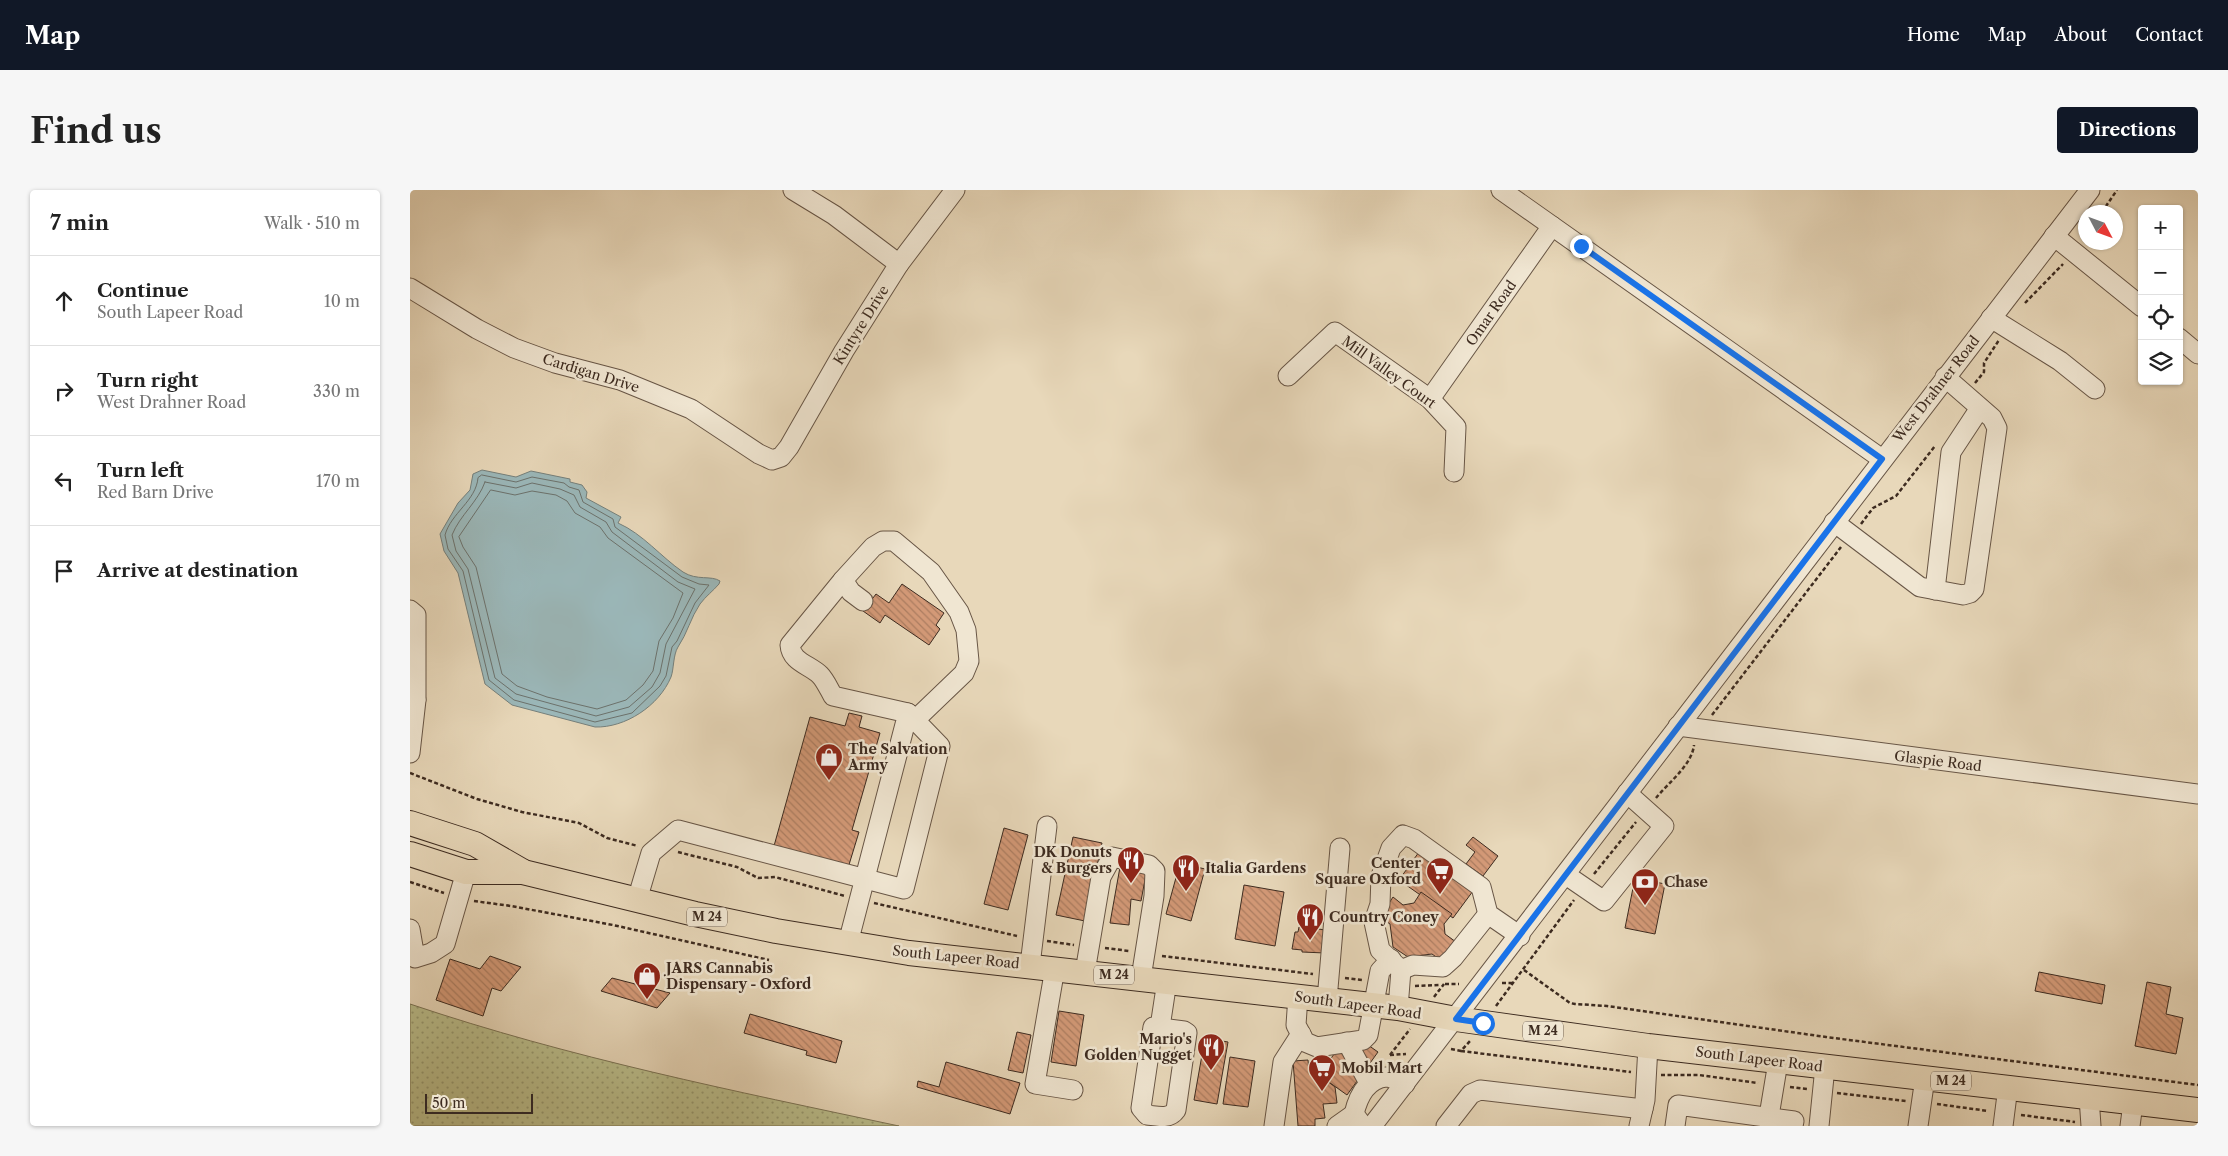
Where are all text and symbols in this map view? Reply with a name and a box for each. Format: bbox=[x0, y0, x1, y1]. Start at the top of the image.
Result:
text: Map bbox=[25, 21, 80, 50]
text: Home bbox=[1907, 24, 1960, 46]
text: Map bbox=[1988, 24, 2026, 46]
text: About bbox=[2054, 24, 2107, 46]
text: Contact bbox=[2135, 24, 2203, 46]
button: Directions bbox=[2057, 107, 2198, 153]
text: Find us bbox=[30, 109, 162, 152]
north arrow bbox=[2078, 205, 2123, 250]
map controls bbox=[2138, 205, 2183, 385]
button: + bbox=[2138, 205, 2183, 250]
text: 7 min bbox=[50, 210, 109, 235]
text: Walk · 510 m bbox=[264, 213, 360, 233]
route end bbox=[1570, 235, 1593, 258]
button: − bbox=[2138, 250, 2183, 295]
street label: Omar Road bbox=[1462, 276, 1520, 349]
text: Continue bbox=[97, 279, 189, 302]
street label: Kintyre Drive bbox=[829, 282, 893, 368]
icon: ahead bbox=[50, 287, 78, 315]
text: 10 m bbox=[324, 291, 360, 311]
button: locate bbox=[2138, 295, 2183, 340]
text: South Lapeer Road bbox=[97, 302, 243, 322]
street label: Mill Valley Court bbox=[1338, 332, 1440, 412]
street label: West Drahner Road bbox=[1888, 332, 1984, 447]
button: layers bbox=[2138, 340, 2183, 385]
street label: Cardigan Drive bbox=[540, 350, 642, 396]
text: Turn right bbox=[97, 369, 198, 392]
icon: right bbox=[50, 377, 78, 405]
text: 330 m bbox=[313, 381, 360, 401]
text: West Drahner Road bbox=[97, 392, 246, 412]
text: Turn left bbox=[97, 459, 184, 482]
icon: left bbox=[50, 467, 78, 495]
text: 170 m bbox=[316, 471, 360, 491]
text: Red Barn Drive bbox=[97, 482, 214, 502]
icon: arrive bbox=[50, 557, 78, 585]
text: Arrive at destination bbox=[97, 559, 298, 582]
place label: The Salvation Army bbox=[847, 740, 948, 774]
shop icon: The Salvation Army bbox=[814, 742, 844, 781]
street label: Glaspie Road bbox=[1893, 747, 1983, 775]
place label: DK Donuts & Burgers bbox=[1034, 843, 1112, 877]
restaurant icon: DK Donuts & Burgers bbox=[1116, 845, 1146, 884]
restaurant icon: Italia Gardens bbox=[1171, 853, 1201, 892]
place label: Center Square Oxford bbox=[1315, 854, 1422, 888]
supermarket icon: Center Square Oxford bbox=[1425, 856, 1455, 895]
place label: Italia Gardens bbox=[1205, 859, 1306, 877]
bank icon: Chase bbox=[1630, 867, 1660, 906]
place label: Chase bbox=[1664, 873, 1708, 891]
restaurant icon: Country Coney bbox=[1295, 902, 1325, 941]
road number: M 24 bbox=[687, 908, 727, 926]
place label: Country Coney bbox=[1329, 908, 1439, 926]
street label: South Lapeer Road bbox=[891, 941, 1021, 973]
place label: JARS Cannabis Dispensary - Oxford bbox=[663, 959, 812, 993]
shop icon: JARS Cannabis Dispensary - Oxford bbox=[632, 961, 662, 1000]
road number: M 24 bbox=[1094, 966, 1134, 984]
street label: South Lapeer Road bbox=[1293, 987, 1423, 1023]
route start bbox=[1472, 1012, 1495, 1035]
road number: M 24 bbox=[1523, 1021, 1563, 1040]
place label: Mario's Golden Nugget bbox=[1084, 1030, 1192, 1064]
restaurant icon: Mario's Golden Nugget bbox=[1196, 1032, 1226, 1071]
street label: South Lapeer Road bbox=[1694, 1042, 1824, 1076]
supermarket icon: Mobil Mart bbox=[1307, 1053, 1337, 1092]
place label: Mobil Mart bbox=[1341, 1059, 1423, 1077]
road number: M 24 bbox=[1931, 1071, 1971, 1090]
scale bar bbox=[425, 1091, 532, 1114]
text: 50 m bbox=[432, 1094, 465, 1112]

